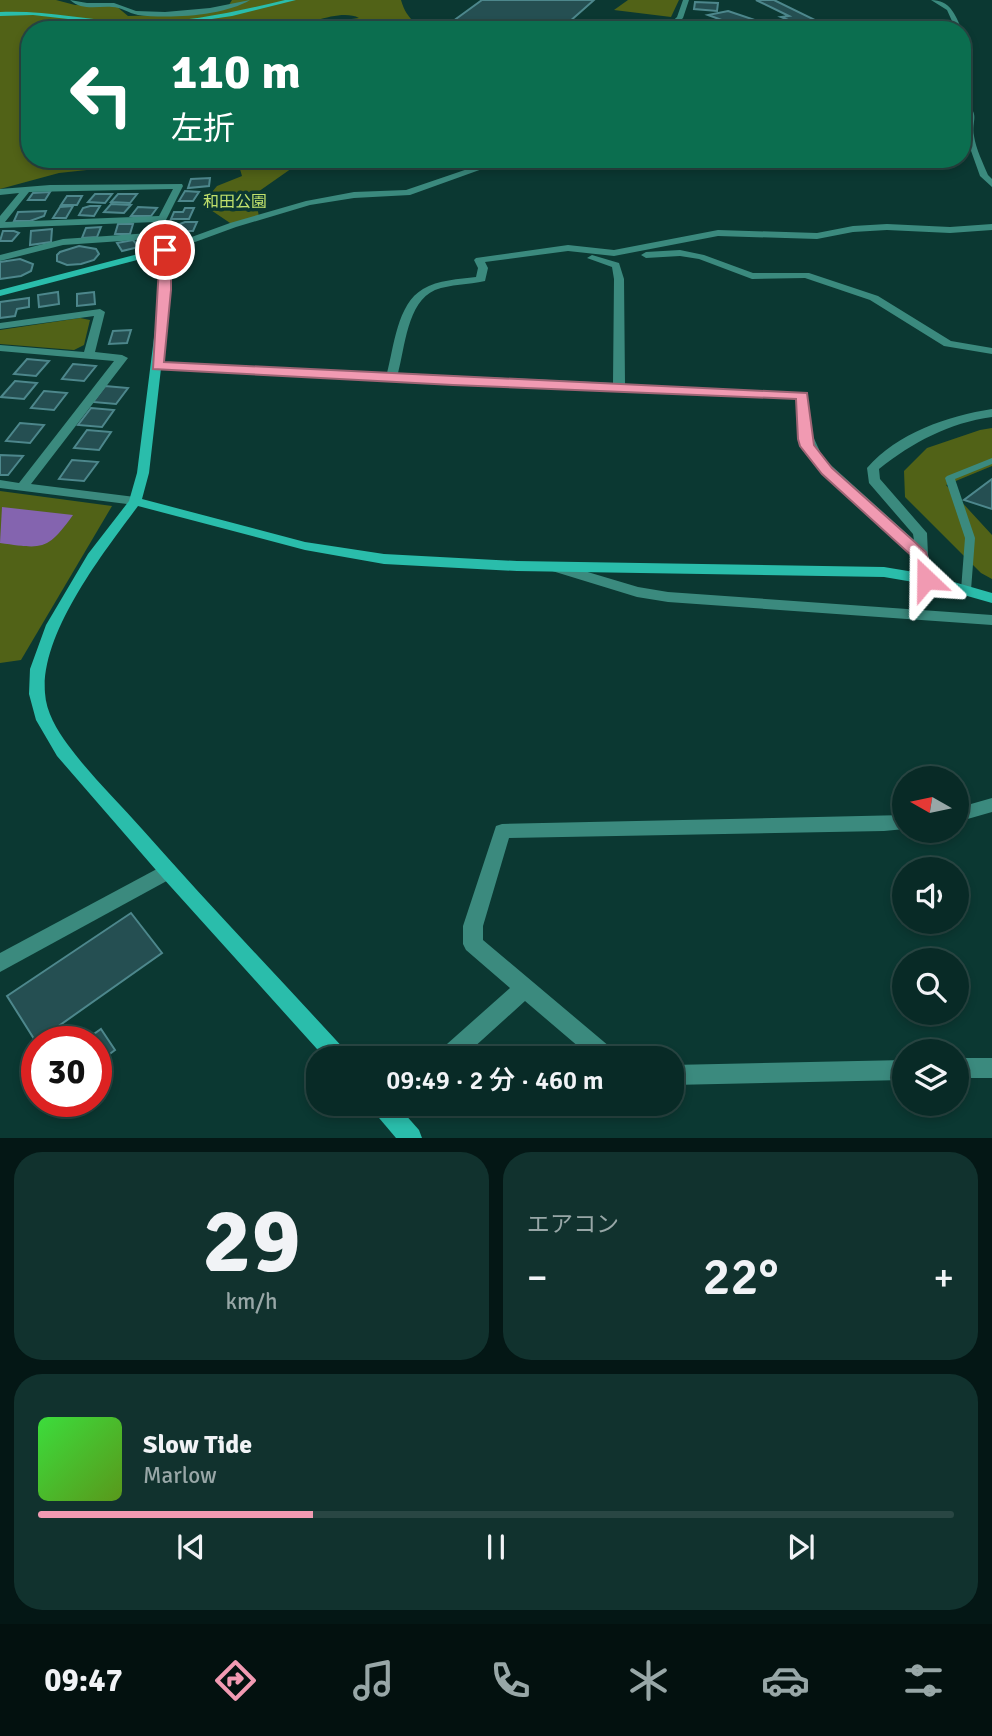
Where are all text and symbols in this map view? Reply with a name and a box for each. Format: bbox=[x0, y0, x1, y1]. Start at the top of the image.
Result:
text: 110 m bbox=[171, 42, 301, 102]
icon: left bbox=[56, 49, 147, 140]
text: 左折 bbox=[171, 109, 235, 148]
park label: 和田公園 bbox=[203, 192, 267, 212]
pin bbox=[135, 220, 195, 280]
icon: arrive bbox=[146, 231, 184, 269]
position arrow bbox=[889, 542, 963, 616]
north arrow bbox=[892, 766, 970, 844]
map controls bbox=[892, 766, 969, 1116]
button: sound bbox=[892, 857, 969, 934]
button: search bbox=[892, 948, 969, 1025]
speed limit sign: 30 bbox=[21, 1026, 112, 1117]
button: layers bbox=[892, 1039, 969, 1116]
text: 09:49 · 2 分 · 460 m bbox=[386, 1065, 604, 1097]
text: 29 bbox=[202, 1185, 301, 1298]
text: エアコン bbox=[527, 1210, 619, 1239]
text: 22° bbox=[702, 1245, 779, 1309]
text: − bbox=[527, 1254, 548, 1301]
text: + bbox=[933, 1254, 954, 1301]
text: km/h bbox=[225, 1287, 278, 1316]
text: Slow Tide bbox=[143, 1429, 252, 1461]
text: Marlow bbox=[143, 1461, 217, 1490]
icon: previous bbox=[172, 1528, 210, 1566]
icon: pause bbox=[477, 1528, 515, 1566]
icon: next bbox=[782, 1528, 820, 1566]
icon: directions bbox=[211, 1656, 260, 1705]
icon: music bbox=[349, 1656, 398, 1705]
icon: phone bbox=[486, 1656, 535, 1705]
icon: climate bbox=[624, 1656, 673, 1705]
icon: car bbox=[761, 1656, 810, 1705]
icon: filters bbox=[899, 1656, 948, 1705]
text: 09:47 bbox=[44, 1661, 123, 1700]

